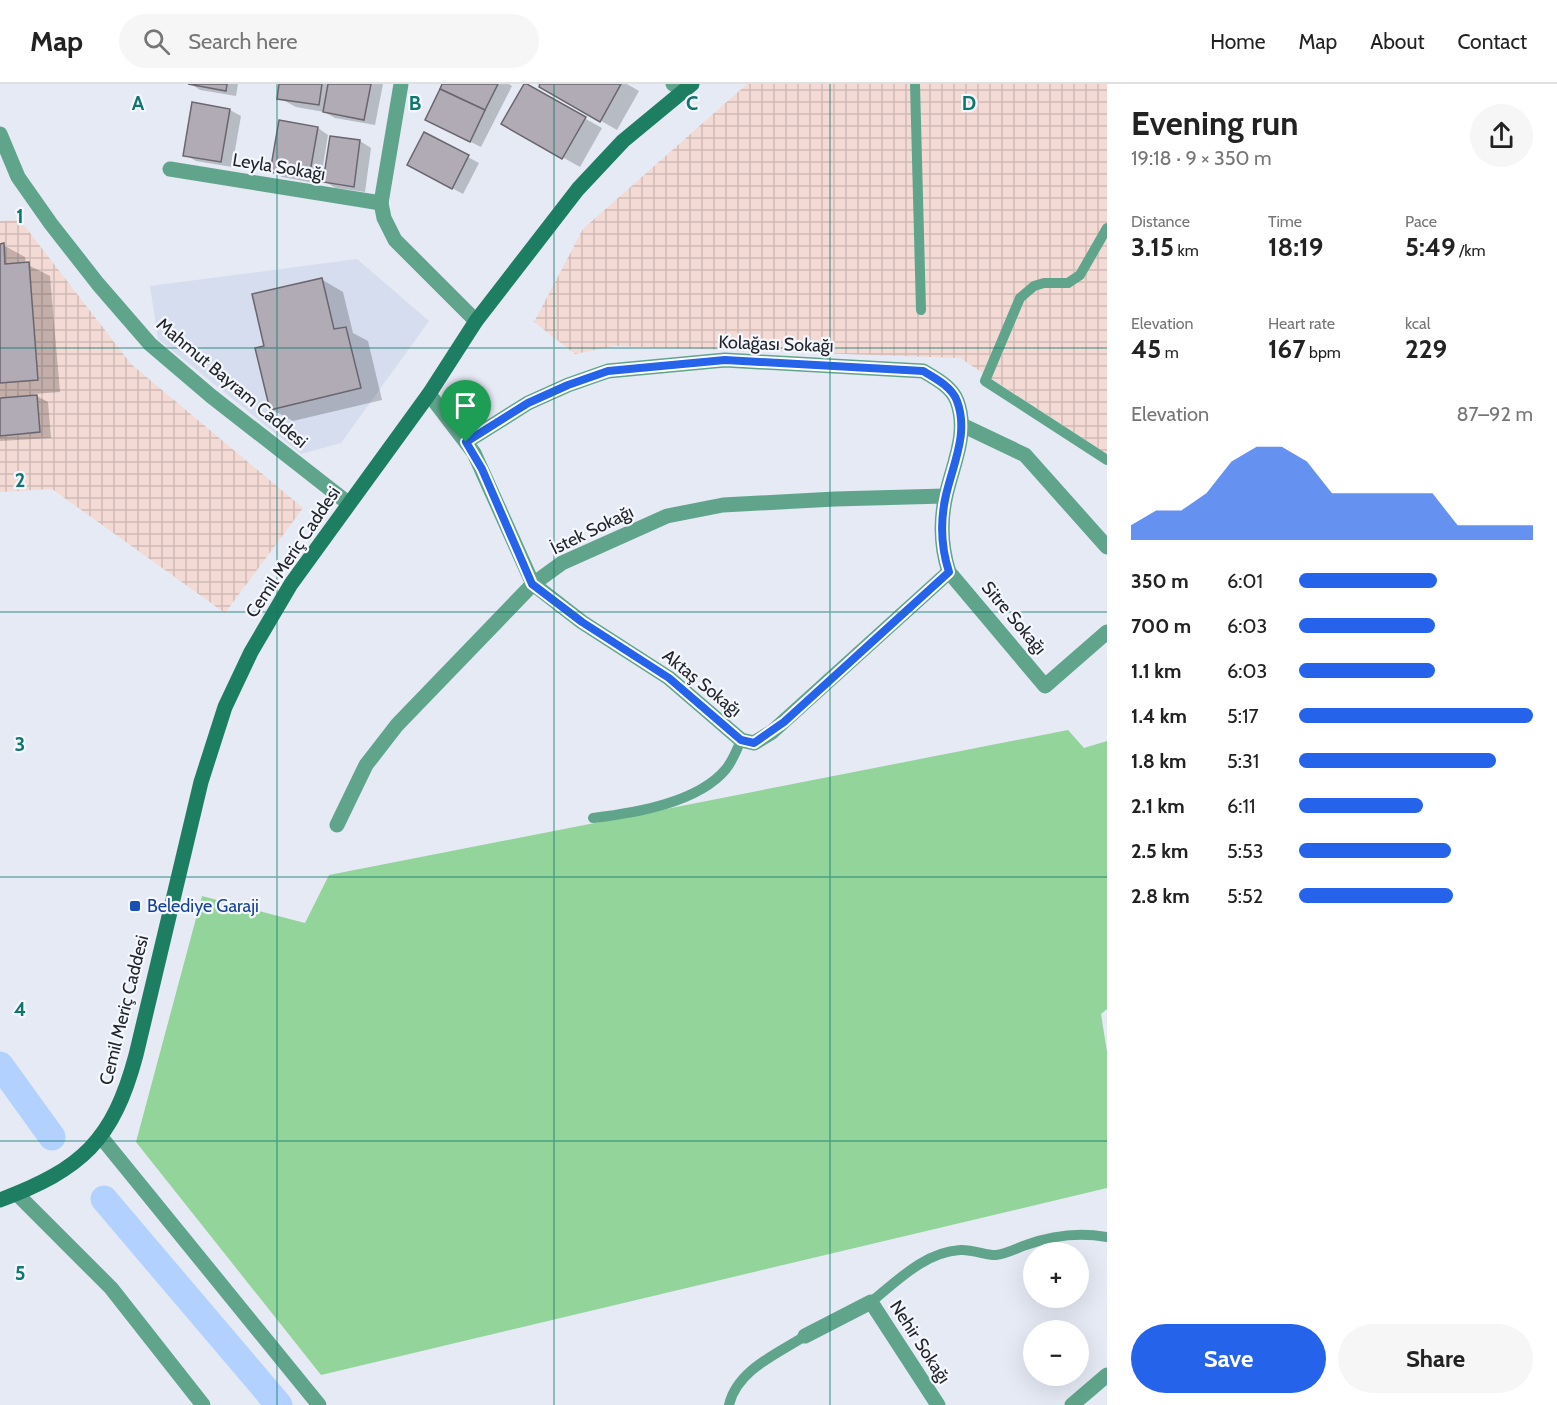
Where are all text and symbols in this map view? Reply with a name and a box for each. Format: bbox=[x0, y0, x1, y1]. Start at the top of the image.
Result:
search box bbox=[119, 14, 539, 68]
text: Map bbox=[30, 24, 83, 58]
icon: search bbox=[140, 25, 173, 58]
text: Search here bbox=[188, 28, 297, 55]
text: Home bbox=[1210, 29, 1266, 54]
text: Map bbox=[1299, 29, 1337, 54]
text: About bbox=[1370, 29, 1424, 54]
text: Contact bbox=[1457, 29, 1527, 54]
text: A bbox=[132, 91, 145, 115]
text: B bbox=[409, 91, 421, 115]
text: C bbox=[686, 91, 698, 115]
text: D bbox=[962, 91, 976, 115]
text: Evening run bbox=[1131, 103, 1298, 143]
button: share bbox=[1470, 104, 1533, 167]
text: 19:18 · 9 × 350 m bbox=[1131, 146, 1272, 170]
street label: Leyla Sokağı bbox=[231, 149, 327, 185]
text: 1 bbox=[16, 204, 24, 228]
text: Distance bbox=[1131, 212, 1190, 231]
text: Time bbox=[1268, 212, 1302, 231]
text: Pace bbox=[1405, 212, 1437, 231]
text: 3.15 bbox=[1131, 231, 1174, 263]
text: 18:19 bbox=[1268, 231, 1323, 263]
text: 5:49 bbox=[1405, 231, 1456, 263]
text: km bbox=[1174, 241, 1199, 260]
text: /km bbox=[1456, 241, 1485, 260]
street label: Mahmut Bayram Caddesi bbox=[152, 313, 312, 453]
text: Elevation bbox=[1131, 314, 1194, 333]
text: Heart rate bbox=[1268, 314, 1335, 333]
text: kcal bbox=[1405, 314, 1431, 333]
street label: Kolağası Sokağı bbox=[718, 331, 834, 357]
text: 45 bbox=[1131, 333, 1161, 365]
text: 167 bbox=[1268, 333, 1305, 365]
text: 229 bbox=[1405, 333, 1447, 365]
text: m bbox=[1161, 343, 1179, 362]
text: bpm bbox=[1305, 343, 1341, 362]
pin bbox=[440, 380, 491, 442]
icon: arrive bbox=[449, 389, 482, 422]
text: Elevation bbox=[1131, 402, 1209, 426]
text: 87–92 m bbox=[1456, 402, 1533, 426]
text: 2 bbox=[15, 468, 25, 492]
street label: Cemil Meriç Caddesi bbox=[241, 482, 345, 622]
street label: İstek Sokağı bbox=[547, 501, 637, 559]
text: 350 m bbox=[1131, 569, 1189, 593]
text: 6:01 bbox=[1227, 569, 1263, 593]
street label: Sitre Sokağı bbox=[977, 577, 1051, 659]
text: 700 m bbox=[1131, 614, 1191, 638]
text: 6:03 bbox=[1227, 614, 1267, 638]
street label: Aktaş Sokağı bbox=[658, 645, 746, 721]
text: 1.1 km bbox=[1131, 659, 1181, 683]
text: 6:03 bbox=[1227, 659, 1267, 683]
text: 1.4 km bbox=[1131, 704, 1187, 728]
text: 5:17 bbox=[1227, 704, 1259, 728]
text: 3 bbox=[15, 732, 25, 756]
text: 1.8 km bbox=[1131, 749, 1186, 773]
text: 5:31 bbox=[1227, 749, 1259, 773]
text: 2.1 km bbox=[1131, 794, 1185, 818]
text: 6:11 bbox=[1227, 794, 1256, 818]
text: 2.5 km bbox=[1131, 839, 1188, 863]
text: 5:53 bbox=[1227, 839, 1264, 863]
text: 2.8 km bbox=[1131, 884, 1190, 908]
text: 5:52 bbox=[1227, 884, 1263, 908]
place label: Belediye Garaji bbox=[147, 895, 259, 917]
marker: Belediye Garaji bbox=[128, 899, 142, 913]
street label: Cemil Meriç Caddesi bbox=[95, 933, 153, 1087]
text: 4 bbox=[14, 997, 26, 1021]
map controls bbox=[1023, 1242, 1089, 1386]
button: + bbox=[1023, 1242, 1089, 1308]
text: 5 bbox=[15, 1261, 25, 1285]
street label: Nehir Sokağı bbox=[885, 1296, 955, 1388]
button: − bbox=[1023, 1320, 1089, 1386]
button: Save bbox=[1131, 1324, 1326, 1393]
button: Share bbox=[1338, 1324, 1533, 1393]

